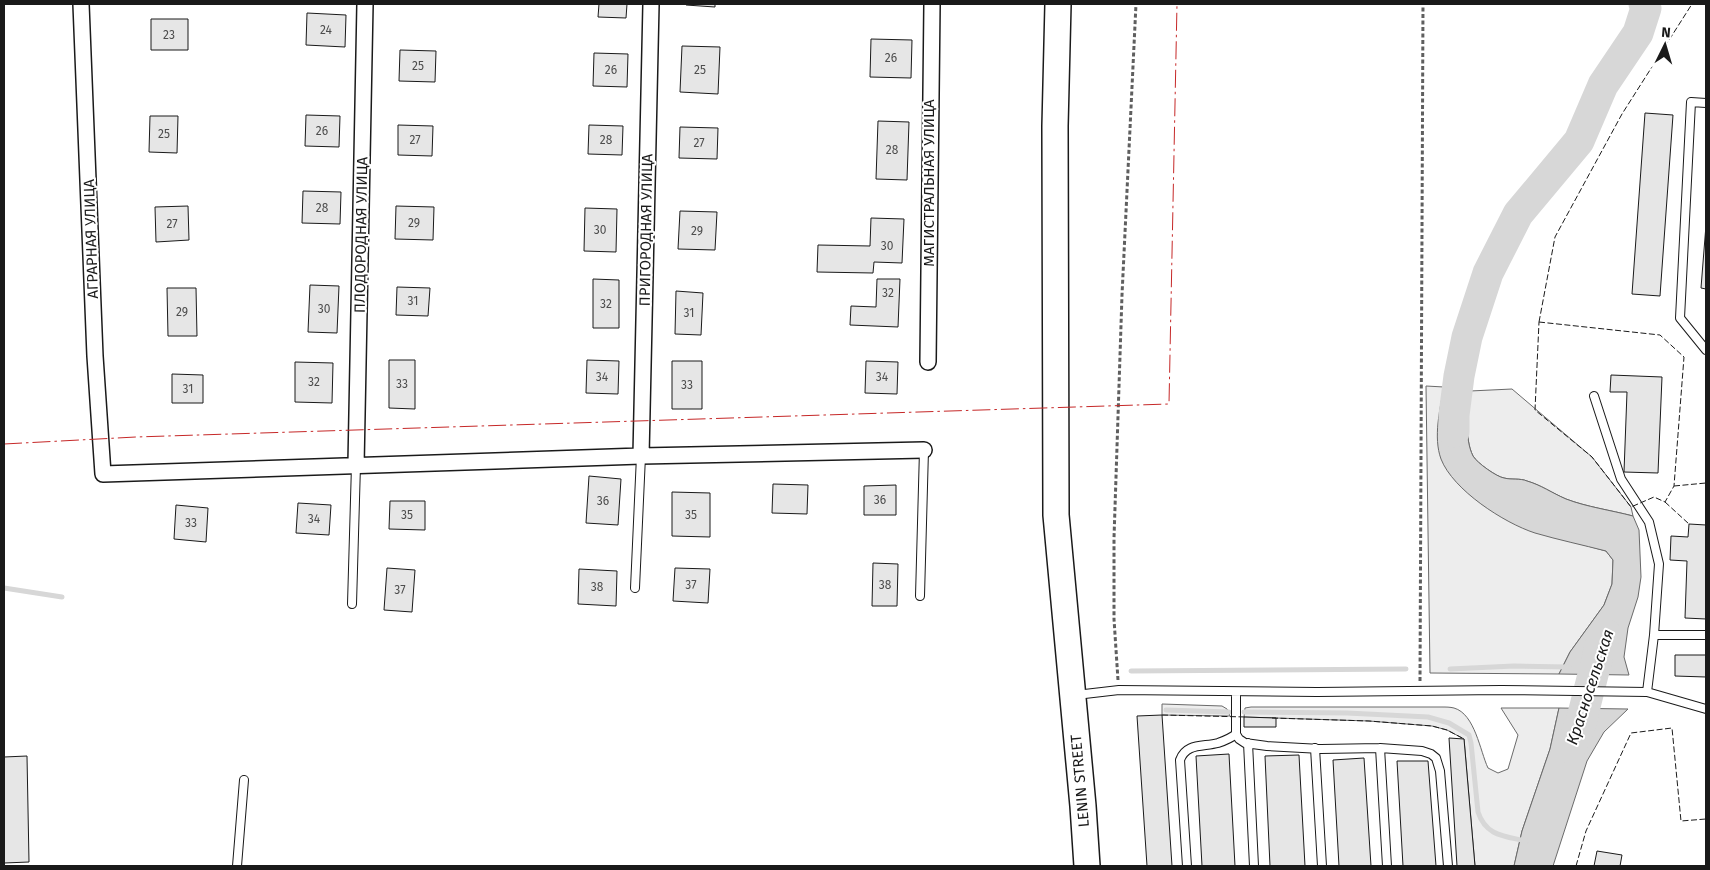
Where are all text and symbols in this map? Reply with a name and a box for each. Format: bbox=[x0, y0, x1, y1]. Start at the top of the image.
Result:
north arrow bbox=[1640, 20, 1690, 70]
house number: 24 bbox=[320, 23, 333, 37]
text: N bbox=[1661, 24, 1671, 41]
house number: 23 bbox=[163, 28, 175, 42]
house number: 26 bbox=[885, 51, 897, 65]
house number: 25 bbox=[412, 59, 424, 73]
house number: 26 bbox=[605, 63, 617, 77]
house number: 25 bbox=[694, 63, 706, 77]
street label: МАГИСТРАЛЬНАЯ УЛИЦА bbox=[920, 99, 938, 267]
house number: 26 bbox=[316, 124, 328, 138]
house number: 25 bbox=[158, 127, 170, 141]
house number: 27 bbox=[409, 133, 421, 147]
house number: 28 bbox=[600, 133, 613, 147]
house number: 27 bbox=[693, 136, 705, 150]
house number: 28 bbox=[886, 143, 899, 157]
street label: ПРИГОРОДНАЯ УЛИЦА bbox=[636, 153, 656, 306]
street label: ПЛОДОРОДНАЯ УЛИЦА bbox=[351, 156, 371, 313]
street label: АГРАРНАЯ УЛИЦА bbox=[80, 178, 102, 299]
house number: 28 bbox=[316, 201, 329, 215]
house number: 29 bbox=[408, 216, 420, 230]
house number: 27 bbox=[166, 217, 178, 231]
house number: 30 bbox=[594, 223, 607, 237]
house number: 29 bbox=[691, 224, 703, 238]
house number: 30 bbox=[881, 239, 894, 253]
house number: 32 bbox=[882, 286, 894, 300]
house number: 31 bbox=[408, 294, 418, 308]
house number: 32 bbox=[600, 297, 612, 311]
house number: 30 bbox=[318, 302, 331, 316]
house number: 29 bbox=[176, 305, 188, 319]
house number: 31 bbox=[684, 306, 694, 320]
house number: 34 bbox=[596, 370, 609, 384]
house number: 34 bbox=[876, 370, 889, 384]
house number: 32 bbox=[308, 375, 320, 389]
house number: 33 bbox=[396, 377, 408, 391]
house number: 33 bbox=[681, 378, 693, 392]
house number: 31 bbox=[183, 382, 193, 396]
house number: 36 bbox=[874, 493, 886, 507]
house number: 36 bbox=[597, 494, 609, 508]
house number: 35 bbox=[401, 508, 413, 522]
house number: 35 bbox=[685, 508, 697, 522]
house number: 34 bbox=[308, 512, 321, 526]
house number: 33 bbox=[185, 516, 197, 530]
house number: 37 bbox=[685, 578, 697, 592]
house number: 38 bbox=[879, 578, 892, 592]
house number: 38 bbox=[591, 580, 604, 594]
house number: 37 bbox=[394, 583, 406, 597]
water label: Красносельская bbox=[1562, 627, 1618, 747]
street label: LENIN STREET bbox=[1067, 734, 1093, 828]

